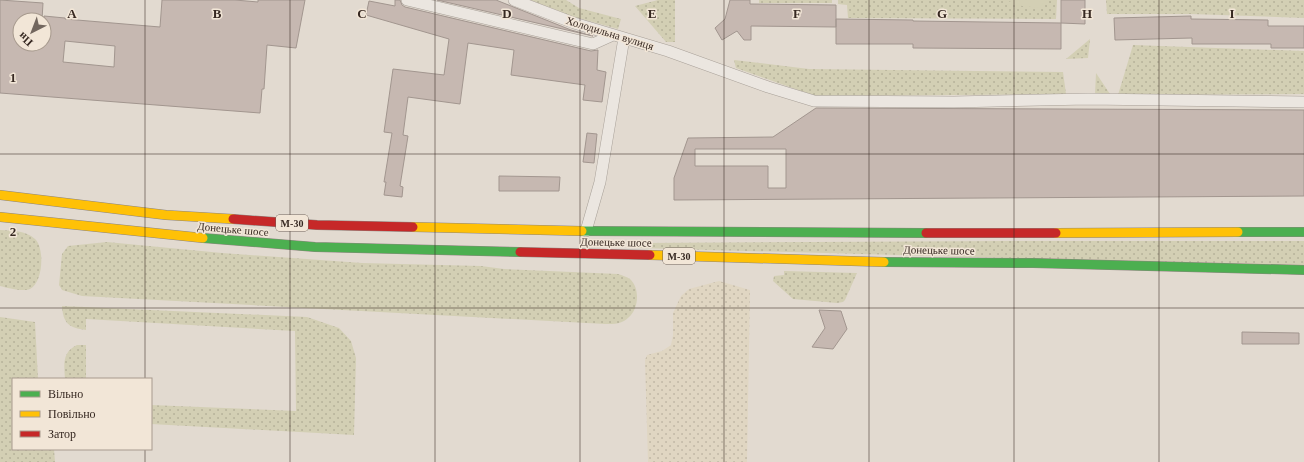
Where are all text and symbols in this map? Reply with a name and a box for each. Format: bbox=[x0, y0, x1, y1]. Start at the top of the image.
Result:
text: A bbox=[67, 6, 77, 21]
text: B bbox=[213, 6, 222, 21]
text: C bbox=[357, 6, 367, 21]
text: D bbox=[502, 6, 512, 21]
text: E bbox=[648, 6, 656, 21]
text: F bbox=[793, 6, 801, 21]
text: G bbox=[937, 6, 947, 21]
text: H bbox=[1082, 6, 1092, 21]
text: I bbox=[1229, 6, 1235, 21]
north arrow bbox=[12, 12, 52, 52]
street label: Холодильна вулиця bbox=[565, 14, 655, 52]
text: Пн bbox=[15, 30, 35, 49]
text: 1 bbox=[10, 70, 16, 85]
road number: М-30 bbox=[276, 215, 308, 231]
street label: Донецьке шосе bbox=[197, 220, 269, 238]
text: 2 bbox=[10, 224, 16, 239]
street label: Донецьке шосе bbox=[580, 235, 652, 249]
street label: Донецьке шосе bbox=[903, 243, 975, 257]
road number: М-30 bbox=[663, 248, 695, 264]
legend bbox=[12, 378, 152, 450]
text: Вільно bbox=[48, 387, 83, 401]
text: Повільно bbox=[48, 407, 96, 421]
text: Затор bbox=[48, 427, 76, 441]

